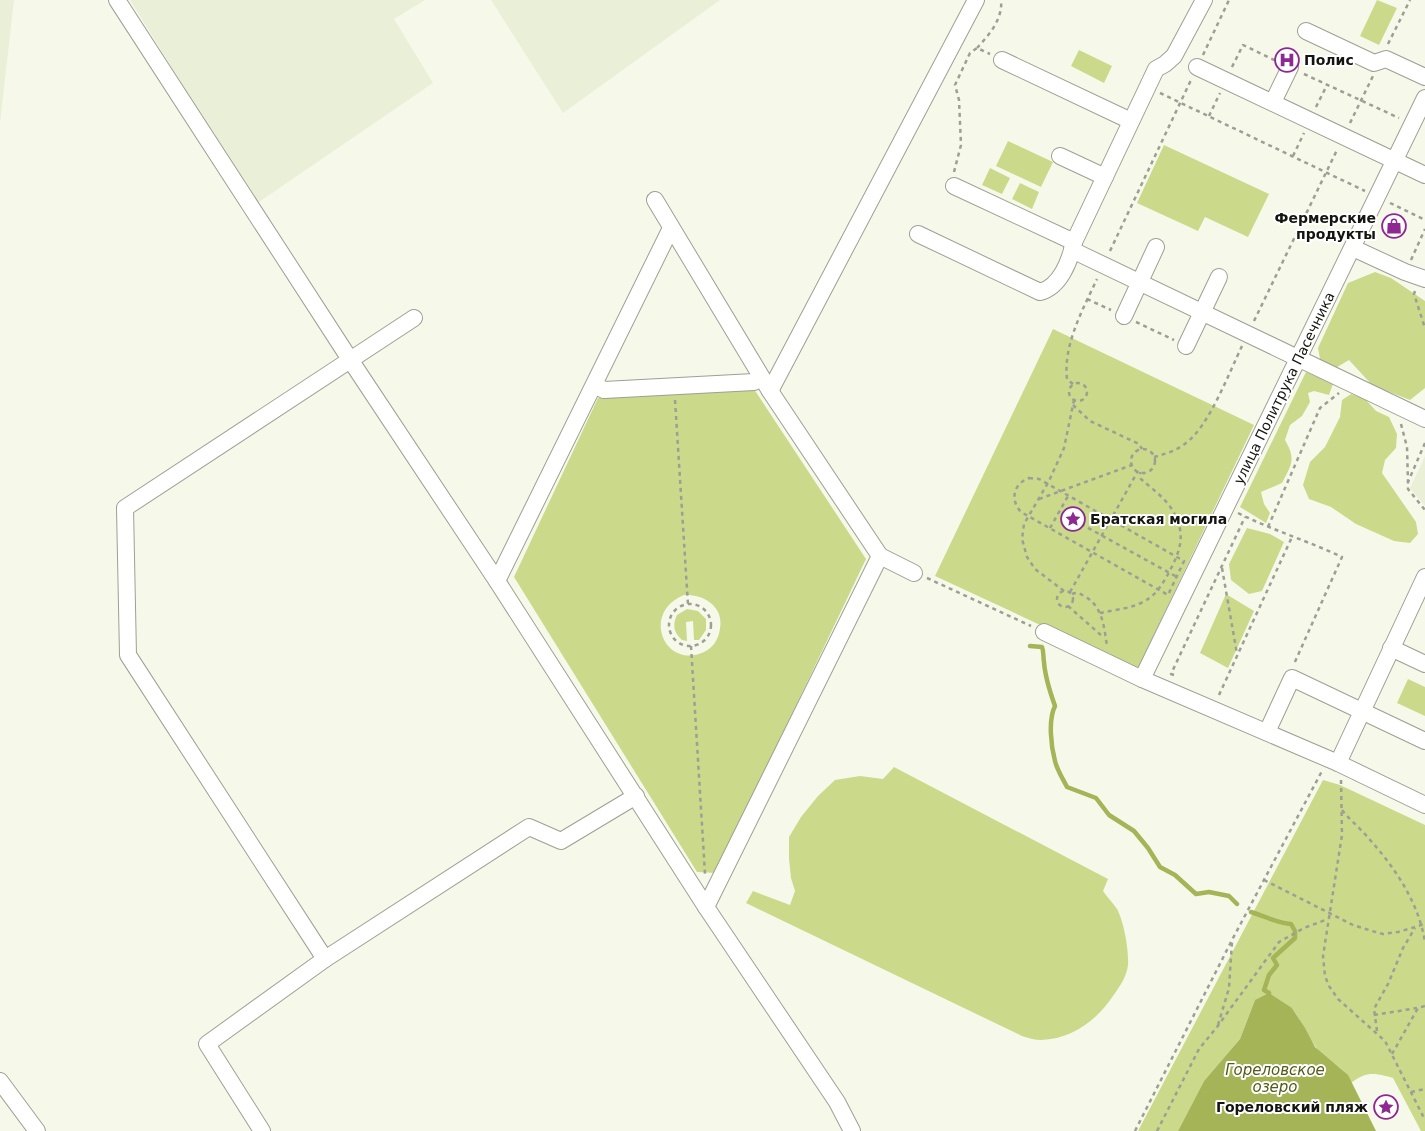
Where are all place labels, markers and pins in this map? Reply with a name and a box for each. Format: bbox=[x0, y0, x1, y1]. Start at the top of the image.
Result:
hospital icon: Полис bbox=[1274, 47, 1300, 73]
place label: Полис bbox=[1304, 52, 1354, 68]
place label: Фермерские продукты bbox=[1275, 210, 1376, 242]
shop icon: Фермерские продукты bbox=[1381, 213, 1407, 239]
place icon: Братская могила bbox=[1060, 506, 1086, 532]
place label: Братская могила bbox=[1090, 511, 1227, 527]
place icon: Гореловский пляж bbox=[1373, 1094, 1399, 1120]
place label: Гореловский пляж bbox=[1216, 1099, 1368, 1115]

